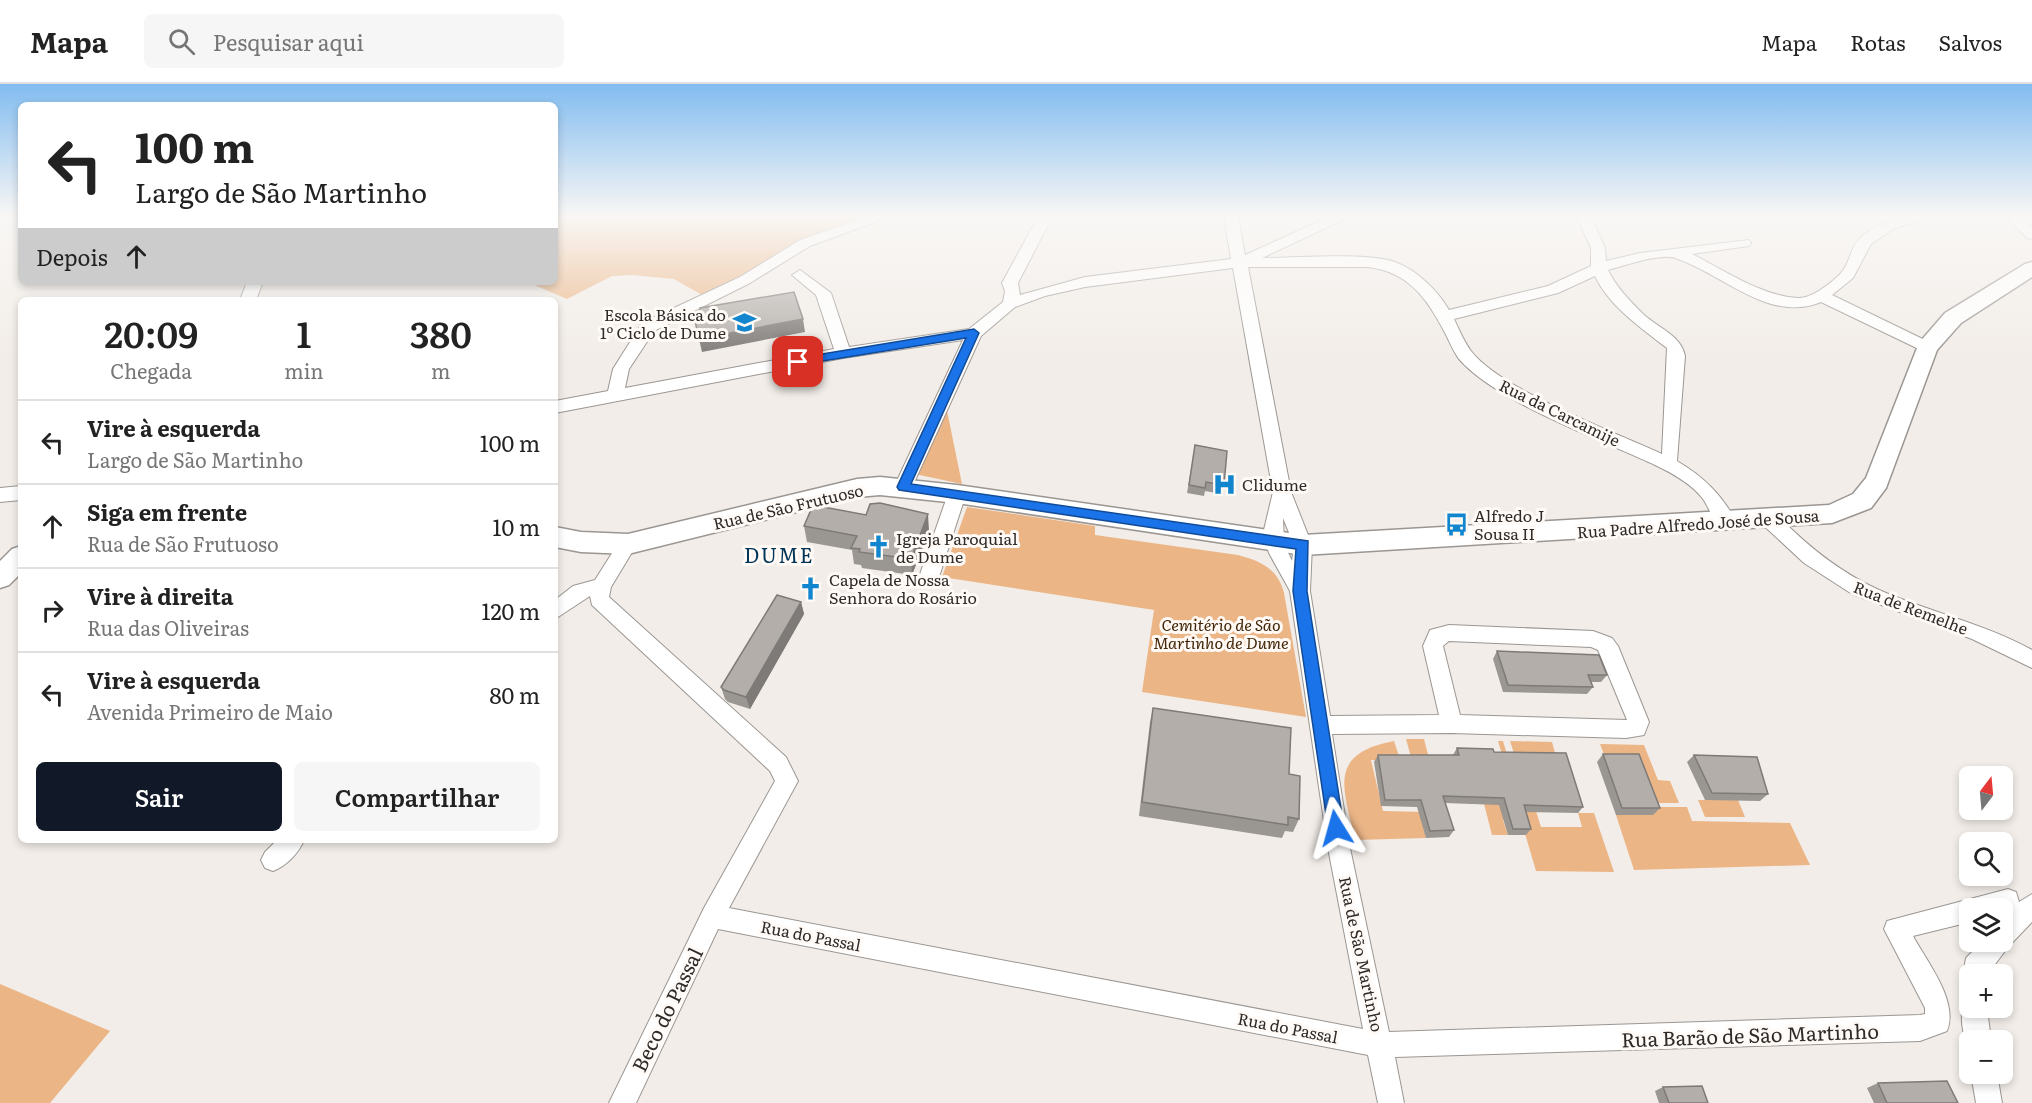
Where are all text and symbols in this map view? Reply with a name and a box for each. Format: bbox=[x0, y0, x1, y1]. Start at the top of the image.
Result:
search box bbox=[144, 14, 564, 68]
text: Mapa bbox=[30, 20, 108, 62]
icon: search bbox=[165, 25, 198, 58]
text: Pesquisar aqui bbox=[213, 25, 364, 58]
text: Mapa bbox=[1761, 26, 1817, 57]
text: Rotas bbox=[1850, 26, 1906, 57]
text: Salvos bbox=[1939, 26, 2002, 57]
text: 100 m bbox=[135, 114, 254, 176]
icon: left bbox=[36, 126, 114, 204]
text: Largo de São Martinho bbox=[135, 171, 427, 211]
text: Depois bbox=[36, 240, 108, 273]
icon: ahead bbox=[120, 240, 153, 273]
place label: Escola Básica do 1º Ciclo de Dume bbox=[600, 302, 726, 344]
text: 20:09 bbox=[104, 306, 198, 359]
text: 1 bbox=[297, 306, 311, 359]
text: 380 bbox=[410, 306, 472, 359]
school or university icon: Escola Básica do 1º Ciclo de Dume bbox=[731, 310, 757, 336]
pin bbox=[772, 336, 823, 387]
icon: arrive bbox=[781, 345, 814, 378]
text: Chegada bbox=[110, 355, 192, 385]
text: min bbox=[284, 355, 324, 385]
text: m bbox=[431, 355, 450, 385]
street label: Rua da Carcamije bbox=[1495, 372, 1625, 452]
text: Vire à esquerda bbox=[87, 411, 260, 444]
icon: left bbox=[36, 426, 69, 459]
text: 100 m bbox=[480, 426, 540, 459]
text: Largo de São Martinho bbox=[87, 444, 303, 474]
hospital icon: Clidume bbox=[1211, 471, 1237, 497]
place label: Clidume bbox=[1242, 472, 1307, 496]
street label: Rua de São Frutuoso bbox=[711, 477, 865, 535]
text: Siga em frente bbox=[87, 495, 247, 528]
place label: Alfredo J Sousa II bbox=[1474, 503, 1544, 545]
street label: Rua Padre Alfredo José de Sousa bbox=[1576, 503, 1820, 543]
icon: ahead bbox=[36, 510, 69, 543]
text: 10 m bbox=[493, 510, 540, 543]
bus stop icon: Alfredo J Sousa II bbox=[1443, 511, 1469, 537]
place label: Igreja Paroquial de Dume bbox=[896, 526, 1018, 568]
text: Rua de São Frutuoso bbox=[87, 528, 279, 558]
church icon: Igreja Paroquial de Dume bbox=[865, 534, 891, 560]
district label: DUME bbox=[744, 539, 814, 569]
place label: Capela de Nossa Senhora do Rosário bbox=[829, 567, 977, 609]
street label: Rua de Remelhe bbox=[1850, 574, 1972, 640]
church icon: Capela de Nossa Senhora do Rosário bbox=[798, 575, 824, 601]
text: Vire à direita bbox=[87, 579, 234, 612]
icon: right bbox=[36, 594, 69, 627]
text: 120 m bbox=[481, 594, 540, 627]
text: Rua das Oliveiras bbox=[87, 612, 249, 642]
park label: Cemitério de São Martinho de Dume bbox=[1153, 612, 1289, 654]
text: Vire à esquerda bbox=[87, 663, 260, 696]
icon: left bbox=[36, 678, 69, 711]
text: 80 m bbox=[489, 678, 540, 711]
text: Avenida Primeiro de Maio bbox=[87, 696, 333, 726]
button: Sair bbox=[36, 762, 282, 831]
button: Compartilhar bbox=[294, 762, 540, 831]
north arrow bbox=[1959, 766, 2013, 820]
map controls bbox=[1959, 766, 2013, 1084]
position arrow bbox=[1304, 796, 1368, 860]
button: search bbox=[1959, 832, 2013, 886]
street label: Rua de São Martinho bbox=[1334, 874, 1390, 1034]
button: layers bbox=[1959, 898, 2013, 952]
street label: Rua do Passal bbox=[759, 914, 863, 956]
street label: Beco do Passal bbox=[623, 941, 709, 1076]
button: + bbox=[1959, 964, 2013, 1018]
street label: Rua do Passal bbox=[1236, 1006, 1340, 1048]
street label: Rua Barão de São Martinho bbox=[1621, 1015, 1879, 1053]
button: − bbox=[1959, 1030, 2013, 1084]

